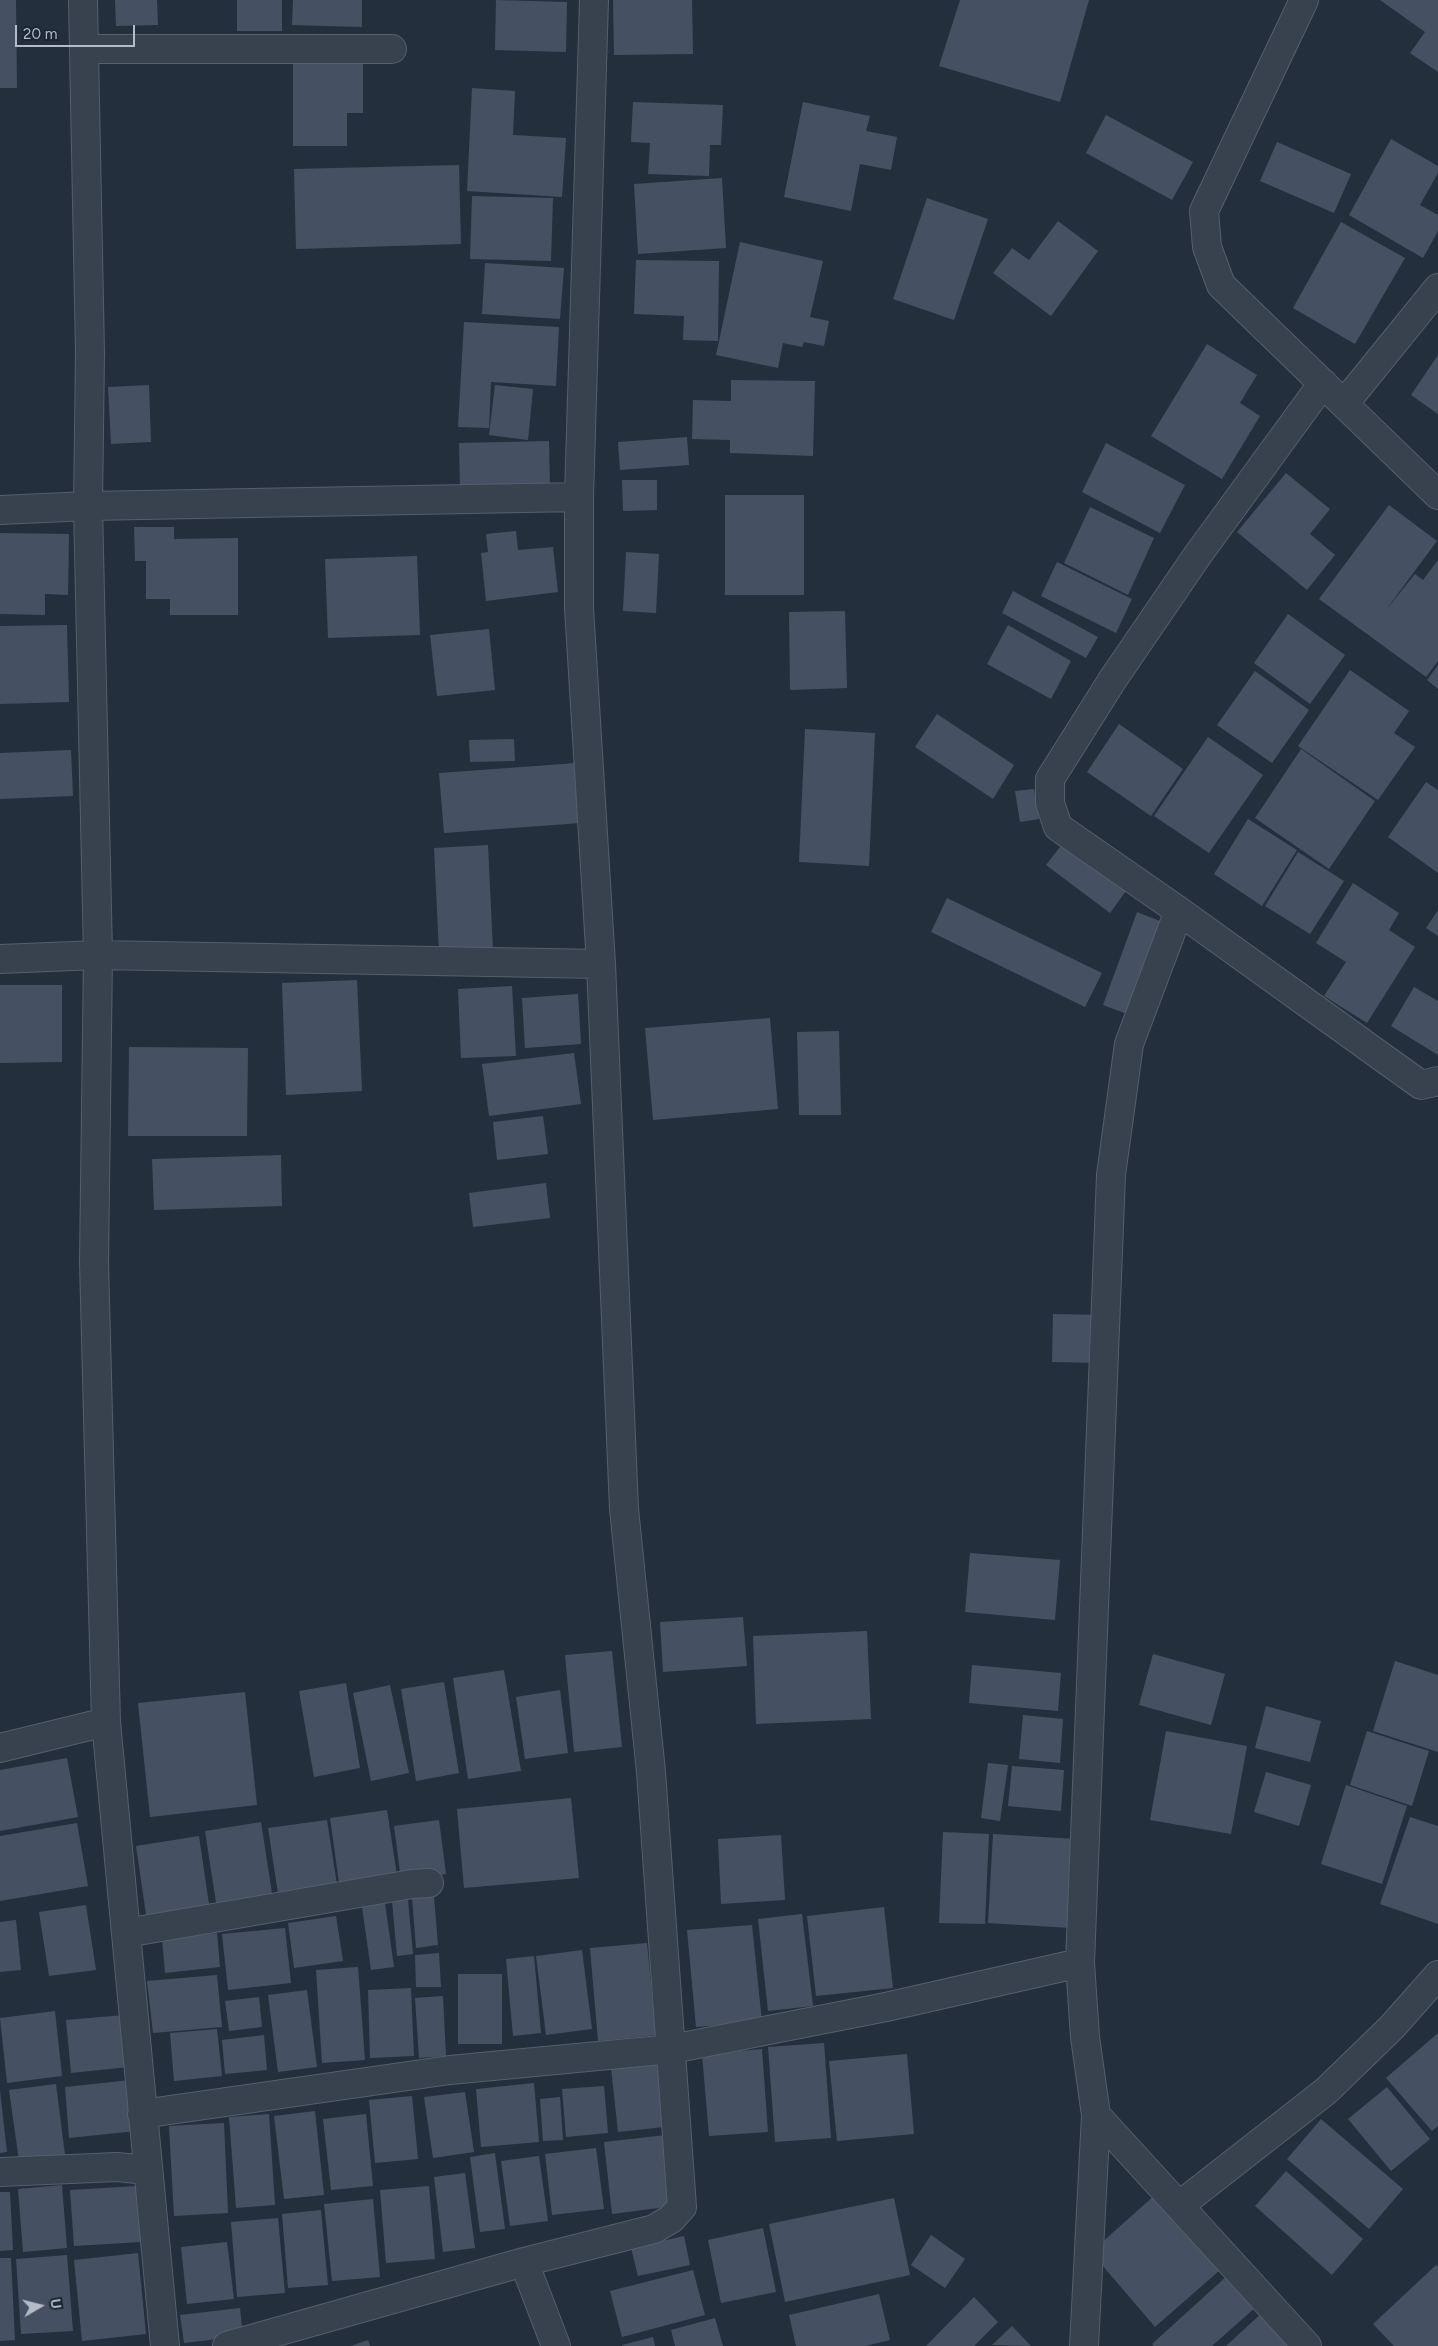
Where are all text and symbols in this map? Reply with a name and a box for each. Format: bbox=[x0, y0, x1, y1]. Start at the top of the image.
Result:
scale bar bbox=[18, 15, 138, 47]
text: 20 m bbox=[23, 25, 57, 43]
north arrow bbox=[15, 2281, 65, 2331]
text: U bbox=[46, 2298, 64, 2310]

